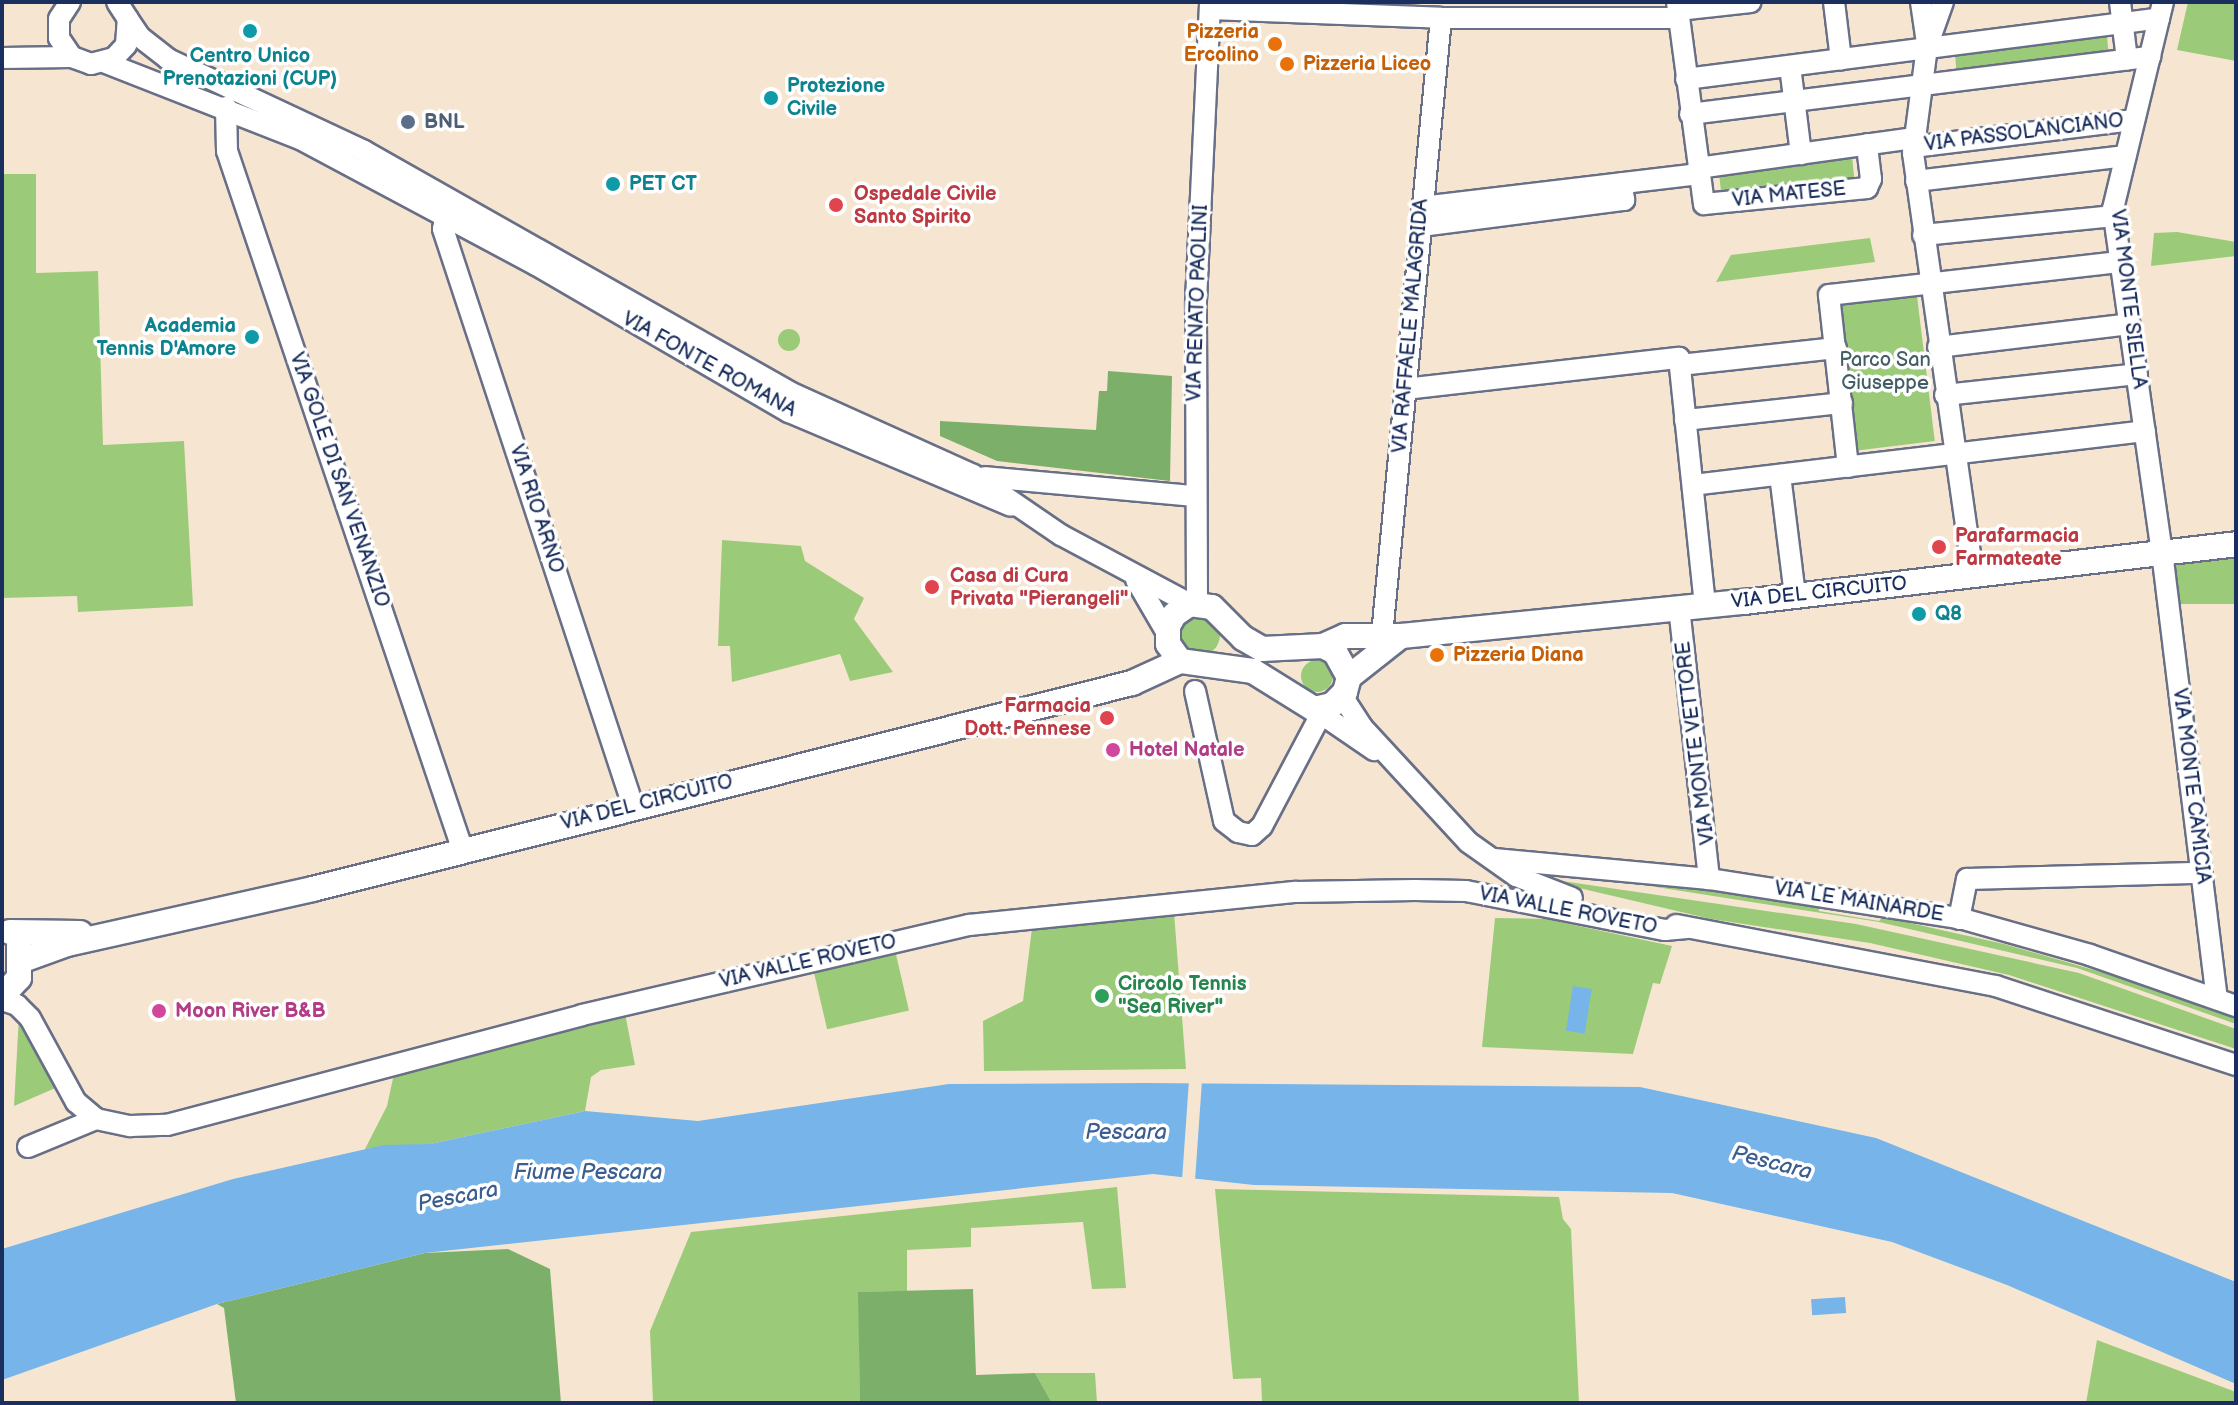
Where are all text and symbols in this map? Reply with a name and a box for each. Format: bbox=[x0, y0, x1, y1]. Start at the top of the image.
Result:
place label: Pizzeria Ercolino bbox=[1184, 20, 1259, 67]
marker: Centro Unico Prenotazioni (CUP) bbox=[241, 22, 259, 40]
marker: Pizzeria Ercolino bbox=[1266, 35, 1284, 53]
place label: Centro Unico Prenotazioni (CUP) bbox=[163, 44, 337, 91]
place label: Pizzeria Liceo bbox=[1303, 52, 1431, 76]
marker: Pizzeria Liceo bbox=[1278, 55, 1296, 73]
place label: Protezione Civile bbox=[787, 74, 885, 121]
marker: Protezione Civile bbox=[762, 89, 780, 107]
street label: VIA PASSOLANCIANO bbox=[1923, 109, 2125, 157]
place label: BNL bbox=[424, 110, 465, 134]
marker: BNL bbox=[399, 113, 417, 131]
place label: PET CT bbox=[629, 172, 697, 196]
marker: PET CT bbox=[604, 175, 622, 193]
street label: VIA MATESE bbox=[1731, 177, 1847, 213]
place label: Ospedale Civile Santo Spirito bbox=[854, 182, 997, 229]
marker: Ospedale Civile Santo Spirito bbox=[825, 194, 847, 216]
street label: VIA RAFFAELE MALAGRIDA bbox=[1388, 198, 1434, 454]
street label: VIA RENATO PAOLINI bbox=[1183, 204, 1213, 402]
street label: VIA MONTE SIELLA bbox=[2105, 208, 2151, 390]
street label: VIA FONTE ROMANA bbox=[618, 307, 800, 423]
place label: Academia Tennis D'Amore bbox=[96, 314, 236, 361]
marker: Academia Tennis D'Amore bbox=[243, 328, 261, 346]
street label: VIA GOLE DI SAN VENANZIO bbox=[284, 349, 394, 611]
park label: Parco San Giuseppe bbox=[1839, 349, 1931, 396]
street label: VIA RIO ARNO bbox=[504, 442, 568, 576]
place label: Parafarmacia Farmateate bbox=[1955, 524, 2079, 571]
marker: Parafarmacia Farmateate bbox=[1930, 538, 1948, 556]
place label: Casa di Cura Privata "Pierangeli" bbox=[950, 564, 1128, 611]
street label: VIA DEL CIRCUITO bbox=[1730, 572, 1908, 614]
marker: Casa di Cura Privata "Pierangeli" bbox=[921, 576, 943, 598]
place label: Q8 bbox=[1935, 602, 1962, 626]
marker: Q8 bbox=[1910, 605, 1928, 623]
street label: VIA MONTE VETTORE bbox=[1672, 640, 1720, 846]
place label: Pizzeria Diana bbox=[1453, 643, 1584, 667]
marker: Pizzeria Diana bbox=[1428, 646, 1446, 664]
street label: VIA MONTE CAMICIA bbox=[2167, 687, 2215, 885]
place label: Farmacia Dott. Pennese bbox=[964, 694, 1091, 741]
marker: Farmacia Dott. Pennese bbox=[1098, 709, 1116, 727]
place label: Hotel Natale bbox=[1129, 738, 1244, 762]
marker: Hotel Natale bbox=[1104, 741, 1122, 759]
street label: VIA DEL CIRCUITO bbox=[558, 770, 736, 836]
street label: VIA LE MAINARDE bbox=[1773, 877, 1945, 927]
street label: VIA VALLE ROVETO bbox=[1477, 882, 1659, 940]
street label: VIA VALLE ROVETO bbox=[717, 930, 899, 994]
place label: Circolo Tennis "Sea River" bbox=[1118, 972, 1246, 1019]
marker: Circolo Tennis "Sea River" bbox=[1093, 987, 1111, 1005]
place label: Moon River B&B bbox=[175, 999, 326, 1023]
marker: Moon River B&B bbox=[150, 1002, 168, 1020]
water label: Pescara bbox=[1085, 1120, 1167, 1146]
water label: Pescara bbox=[1729, 1140, 1815, 1186]
water label: Fiume Pescara bbox=[514, 1160, 662, 1186]
water label: Pescara bbox=[415, 1176, 501, 1218]

